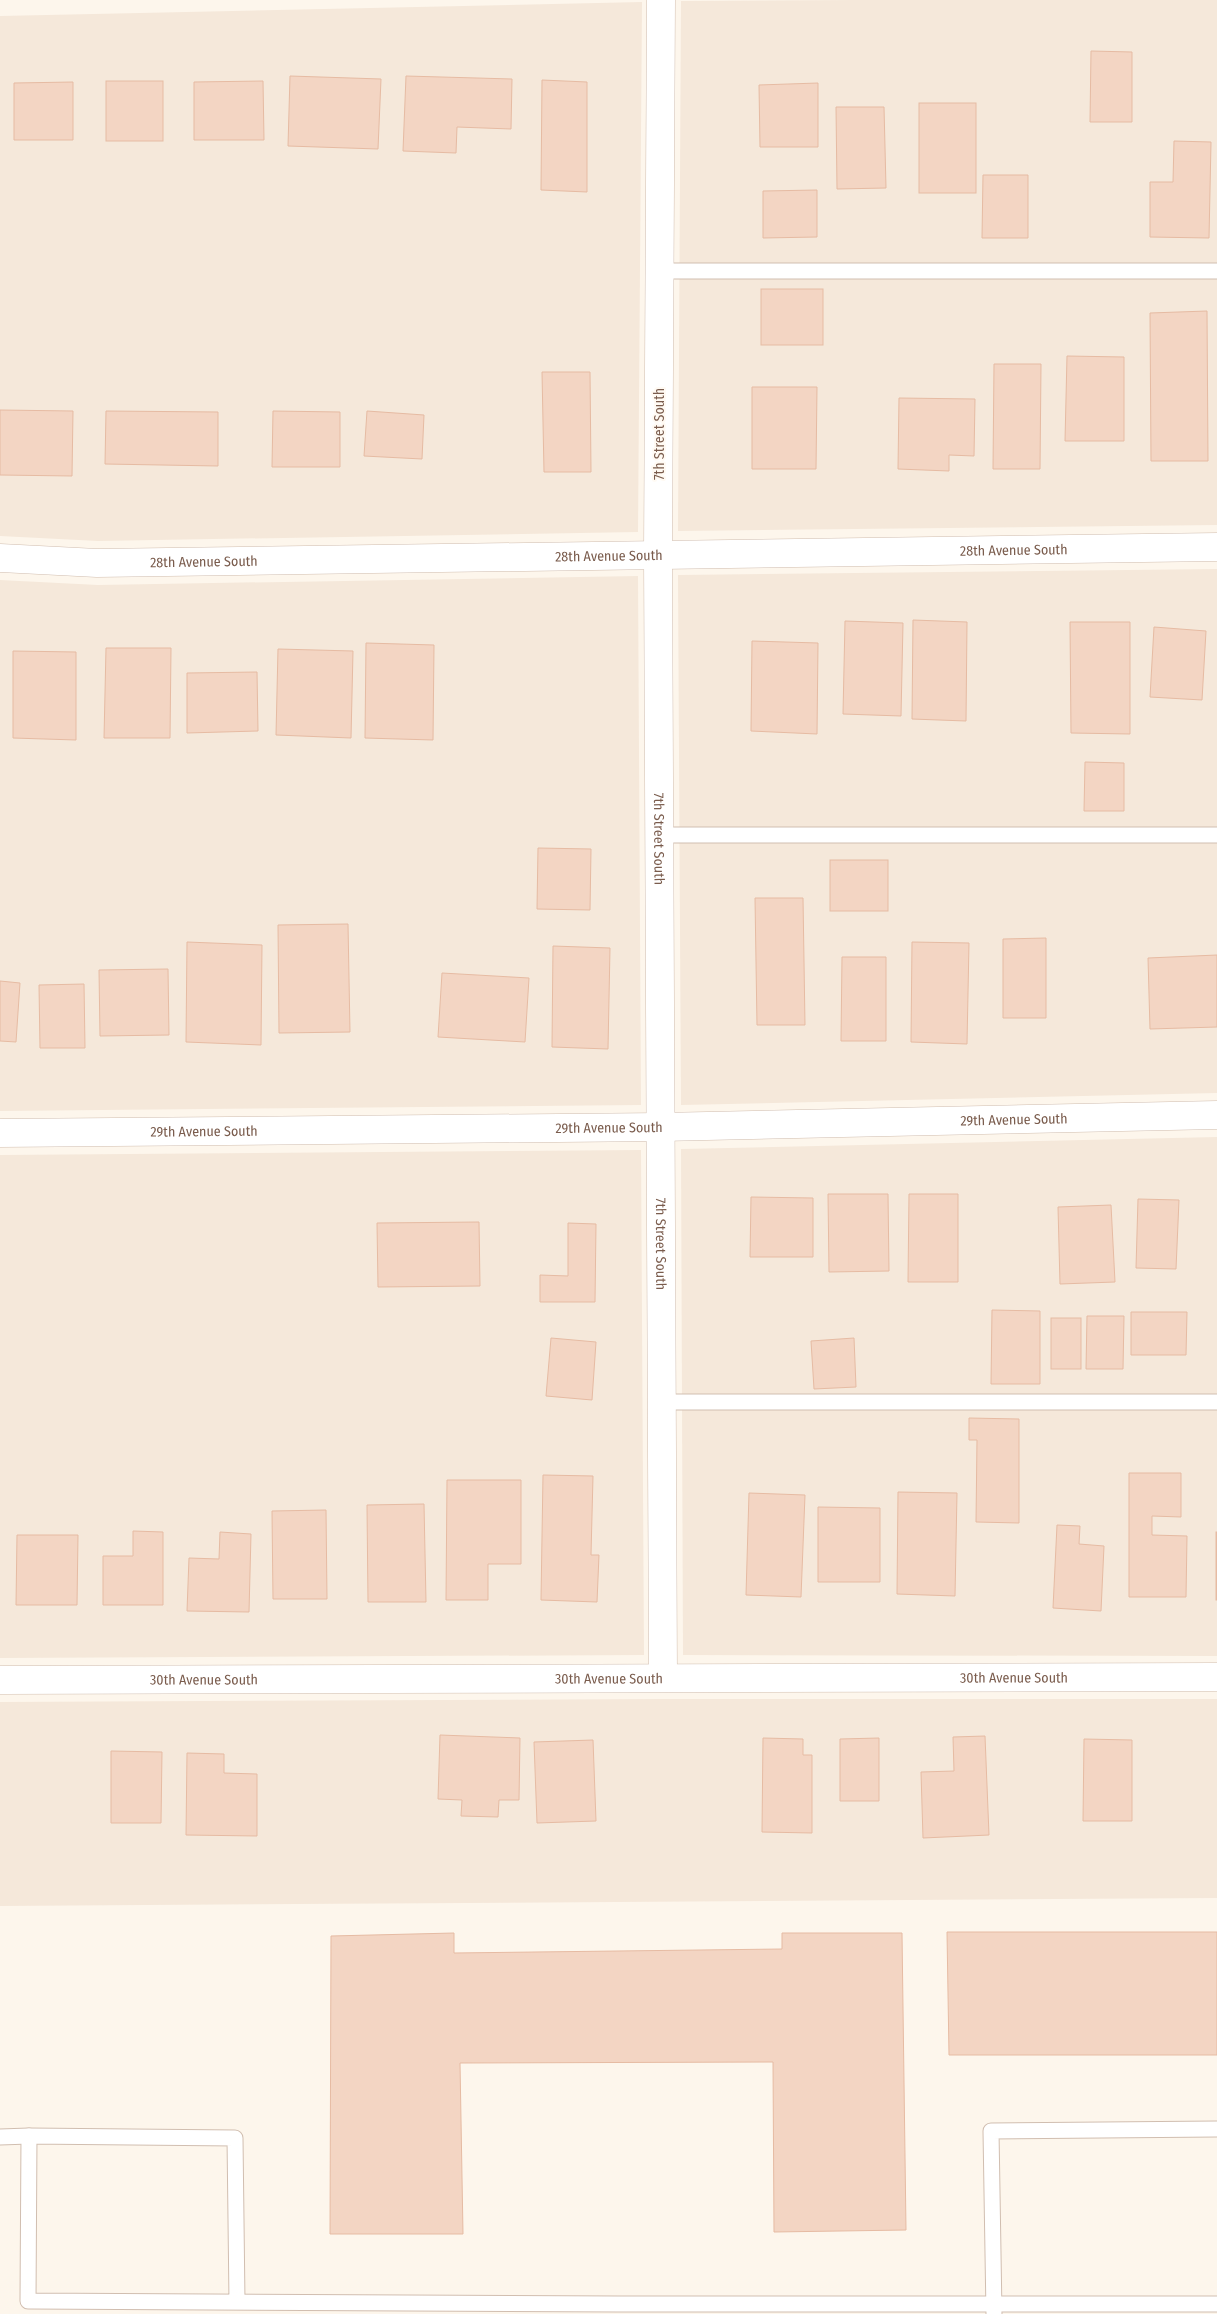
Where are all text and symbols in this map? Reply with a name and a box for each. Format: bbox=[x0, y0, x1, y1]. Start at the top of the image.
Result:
street label: 7th Street South bbox=[651, 388, 668, 480]
street label: 28th Avenue South bbox=[960, 541, 1068, 559]
street label: 28th Avenue South bbox=[555, 546, 663, 565]
street label: 28th Avenue South bbox=[150, 552, 258, 571]
street label: 7th Street South bbox=[651, 793, 668, 885]
street label: 29th Avenue South bbox=[960, 1110, 1068, 1129]
street label: 29th Avenue South bbox=[555, 1118, 663, 1136]
street label: 29th Avenue South bbox=[150, 1122, 258, 1140]
street label: 7th Street South bbox=[652, 1198, 670, 1290]
street label: 30th Avenue South bbox=[960, 1669, 1068, 1686]
street label: 30th Avenue South bbox=[555, 1670, 663, 1687]
street label: 30th Avenue South bbox=[150, 1671, 258, 1688]

